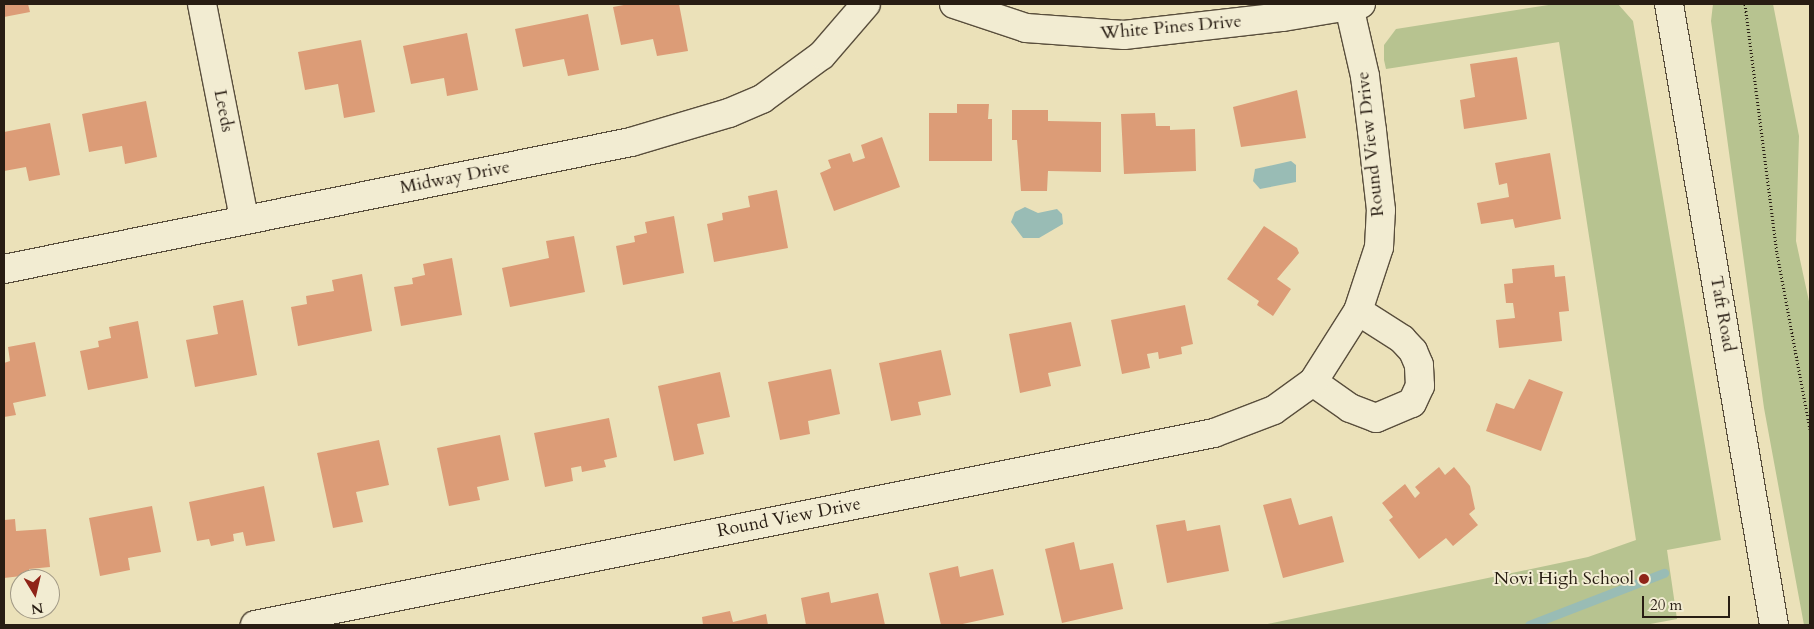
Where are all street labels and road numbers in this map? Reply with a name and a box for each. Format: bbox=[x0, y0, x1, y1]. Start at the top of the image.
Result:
street label: White Pines Drive bbox=[1099, 11, 1243, 45]
street label: Round View Drive bbox=[1353, 70, 1389, 218]
street label: Leeds bbox=[208, 88, 238, 134]
street label: Midway Drive bbox=[398, 157, 512, 199]
street label: Taft Road bbox=[1705, 274, 1739, 354]
street label: Round View Drive bbox=[715, 493, 863, 543]

